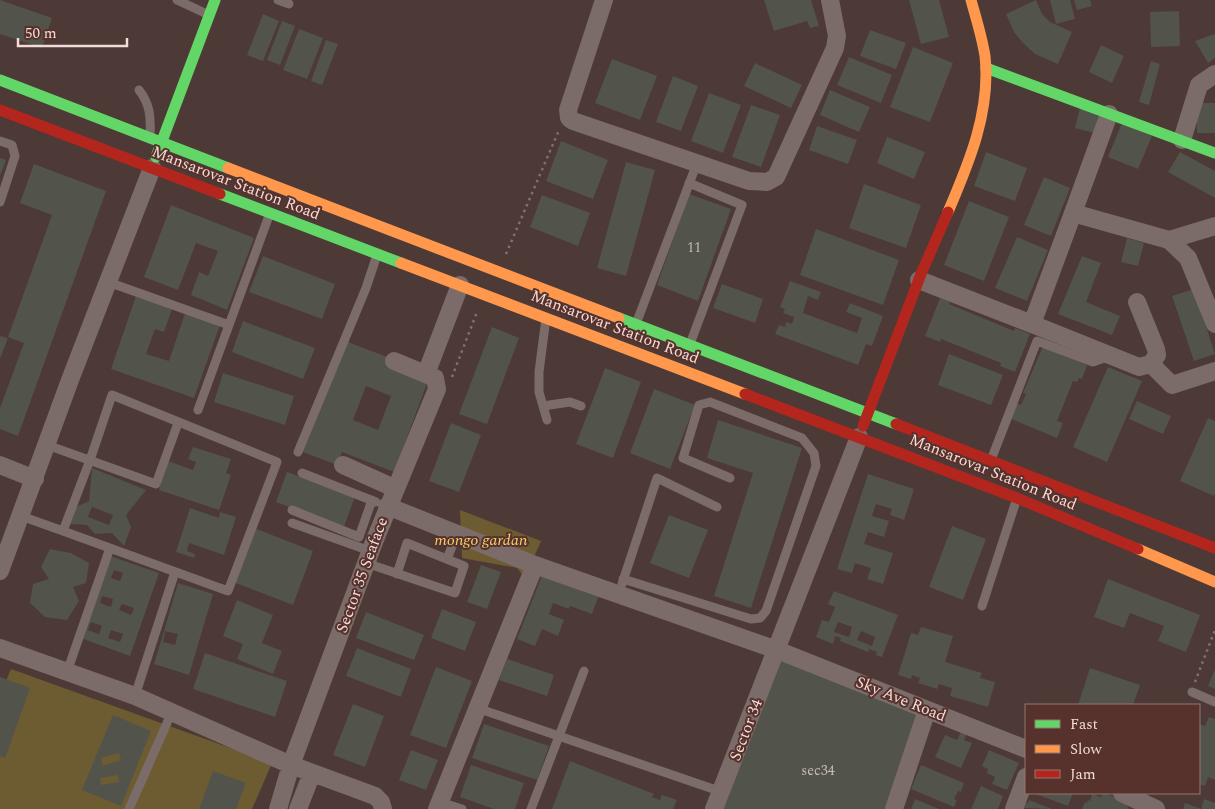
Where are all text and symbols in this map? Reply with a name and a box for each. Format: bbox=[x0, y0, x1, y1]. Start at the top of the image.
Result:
scale bar bbox=[18, 15, 126, 47]
text: 50 m bbox=[25, 22, 57, 45]
street label: Mansarovar Station Road bbox=[148, 140, 324, 226]
house number: 11 bbox=[687, 237, 701, 258]
street label: Mansarovar Station Road bbox=[527, 284, 703, 370]
street label: Mansarovar Station Road bbox=[906, 427, 1080, 517]
street label: Sector 35 Seaface bbox=[330, 514, 394, 636]
park label: mongo gardan bbox=[435, 528, 528, 552]
street label: Sky Ave Road bbox=[852, 670, 950, 728]
street label: Sector 34 bbox=[723, 695, 769, 765]
legend bbox=[1025, 704, 1200, 794]
text: Fast bbox=[1070, 713, 1098, 736]
text: Slow bbox=[1070, 738, 1102, 761]
house number: sec34 bbox=[801, 760, 835, 781]
text: Jam bbox=[1070, 763, 1096, 786]

